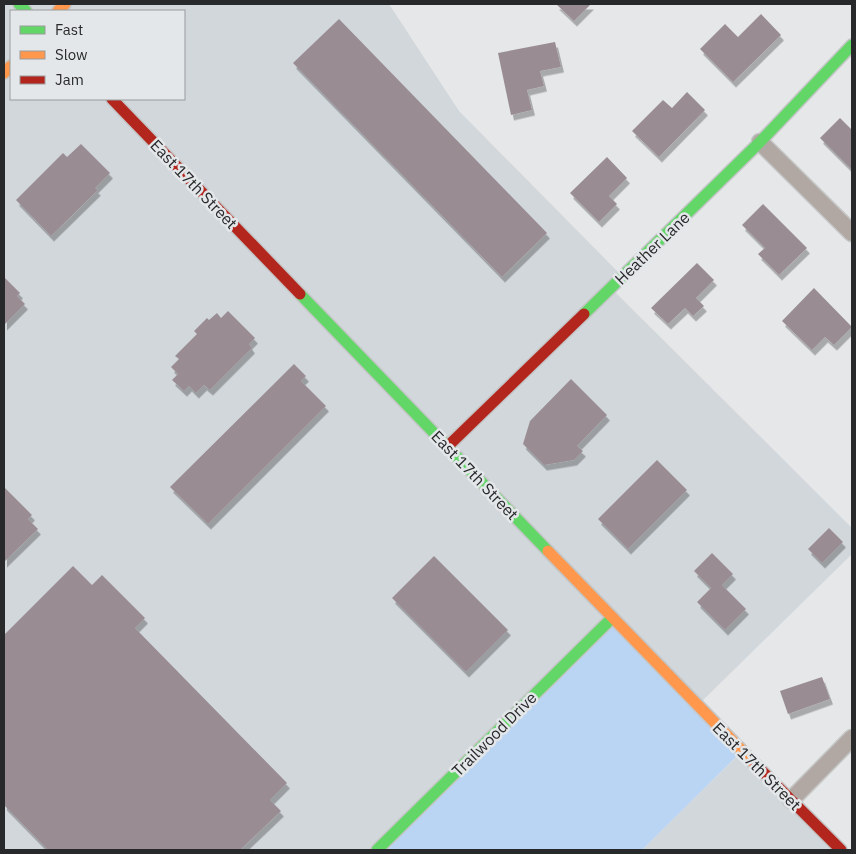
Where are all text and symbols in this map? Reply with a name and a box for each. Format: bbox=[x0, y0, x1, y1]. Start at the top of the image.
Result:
legend bbox=[10, 10, 185, 100]
text: Fast bbox=[55, 20, 83, 39]
text: Slow bbox=[55, 45, 88, 64]
text: Jam bbox=[55, 70, 84, 89]
street label: East 17th Street bbox=[146, 135, 242, 233]
street label: Heather Lane bbox=[610, 207, 694, 289]
street label: East 17th Street bbox=[427, 426, 523, 524]
street label: Trailwood Drive bbox=[448, 687, 541, 780]
street label: East 17th Street bbox=[709, 718, 805, 814]

